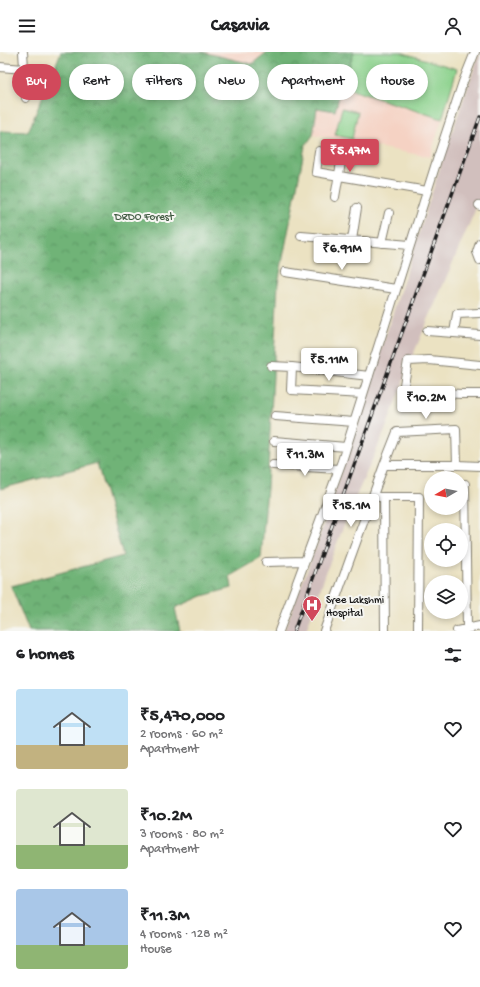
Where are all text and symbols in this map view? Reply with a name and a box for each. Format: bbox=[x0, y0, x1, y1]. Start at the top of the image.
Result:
icon: menu bbox=[16, 15, 38, 37]
icon: person bbox=[442, 15, 464, 37]
text: Casavia bbox=[211, 16, 269, 37]
chip: Buy bbox=[12, 64, 61, 100]
chip: Rent bbox=[69, 64, 124, 100]
chip: Filters bbox=[132, 64, 196, 100]
chip: New bbox=[204, 64, 259, 100]
chip: Apartment bbox=[267, 64, 358, 100]
chip: House bbox=[366, 64, 428, 100]
pin: ₹5.47M bbox=[317, 139, 383, 173]
text: ₹5.47M bbox=[330, 144, 370, 159]
park label: DRDO Forest bbox=[114, 212, 175, 224]
pin: ₹6.91M bbox=[309, 237, 375, 271]
text: ₹6.91M bbox=[323, 242, 361, 257]
pin: ₹5.11M bbox=[296, 348, 362, 382]
text: ₹5.11M bbox=[310, 353, 348, 368]
pin: ₹10.2M bbox=[393, 386, 459, 420]
text: ₹10.2M bbox=[406, 391, 446, 406]
pin: ₹11.3M bbox=[272, 443, 338, 477]
text: ₹11.3M bbox=[286, 448, 324, 463]
north arrow bbox=[424, 471, 468, 515]
map controls bbox=[424, 471, 468, 619]
pin: ₹15.1M bbox=[318, 494, 384, 528]
text: ₹15.1M bbox=[332, 499, 370, 514]
button: locate bbox=[424, 523, 468, 567]
button: layers bbox=[424, 575, 468, 619]
hospital icon: Sree Lakshmi Hospital bbox=[301, 594, 323, 622]
place label: Sree Lakshmi Hospital bbox=[326, 595, 384, 620]
icon: filters bbox=[442, 644, 464, 666]
text: 6 homes bbox=[16, 645, 74, 665]
icon: home bbox=[48, 705, 96, 753]
text: ₹5,470,000 bbox=[140, 707, 225, 727]
icon: heart bbox=[442, 718, 464, 740]
text: 2 rooms · 60 m² bbox=[140, 727, 223, 742]
text: Apartment bbox=[140, 742, 199, 757]
icon: home bbox=[48, 805, 96, 853]
text: ₹10.2M bbox=[140, 807, 192, 827]
icon: heart bbox=[442, 818, 464, 840]
text: 3 rooms · 80 m² bbox=[140, 827, 224, 842]
text: Apartment bbox=[140, 842, 199, 857]
icon: home bbox=[48, 905, 96, 953]
text: ₹11.3M bbox=[140, 907, 189, 927]
icon: heart bbox=[442, 918, 464, 940]
text: 4 rooms · 128 m² bbox=[140, 927, 228, 942]
text: House bbox=[140, 942, 172, 957]

